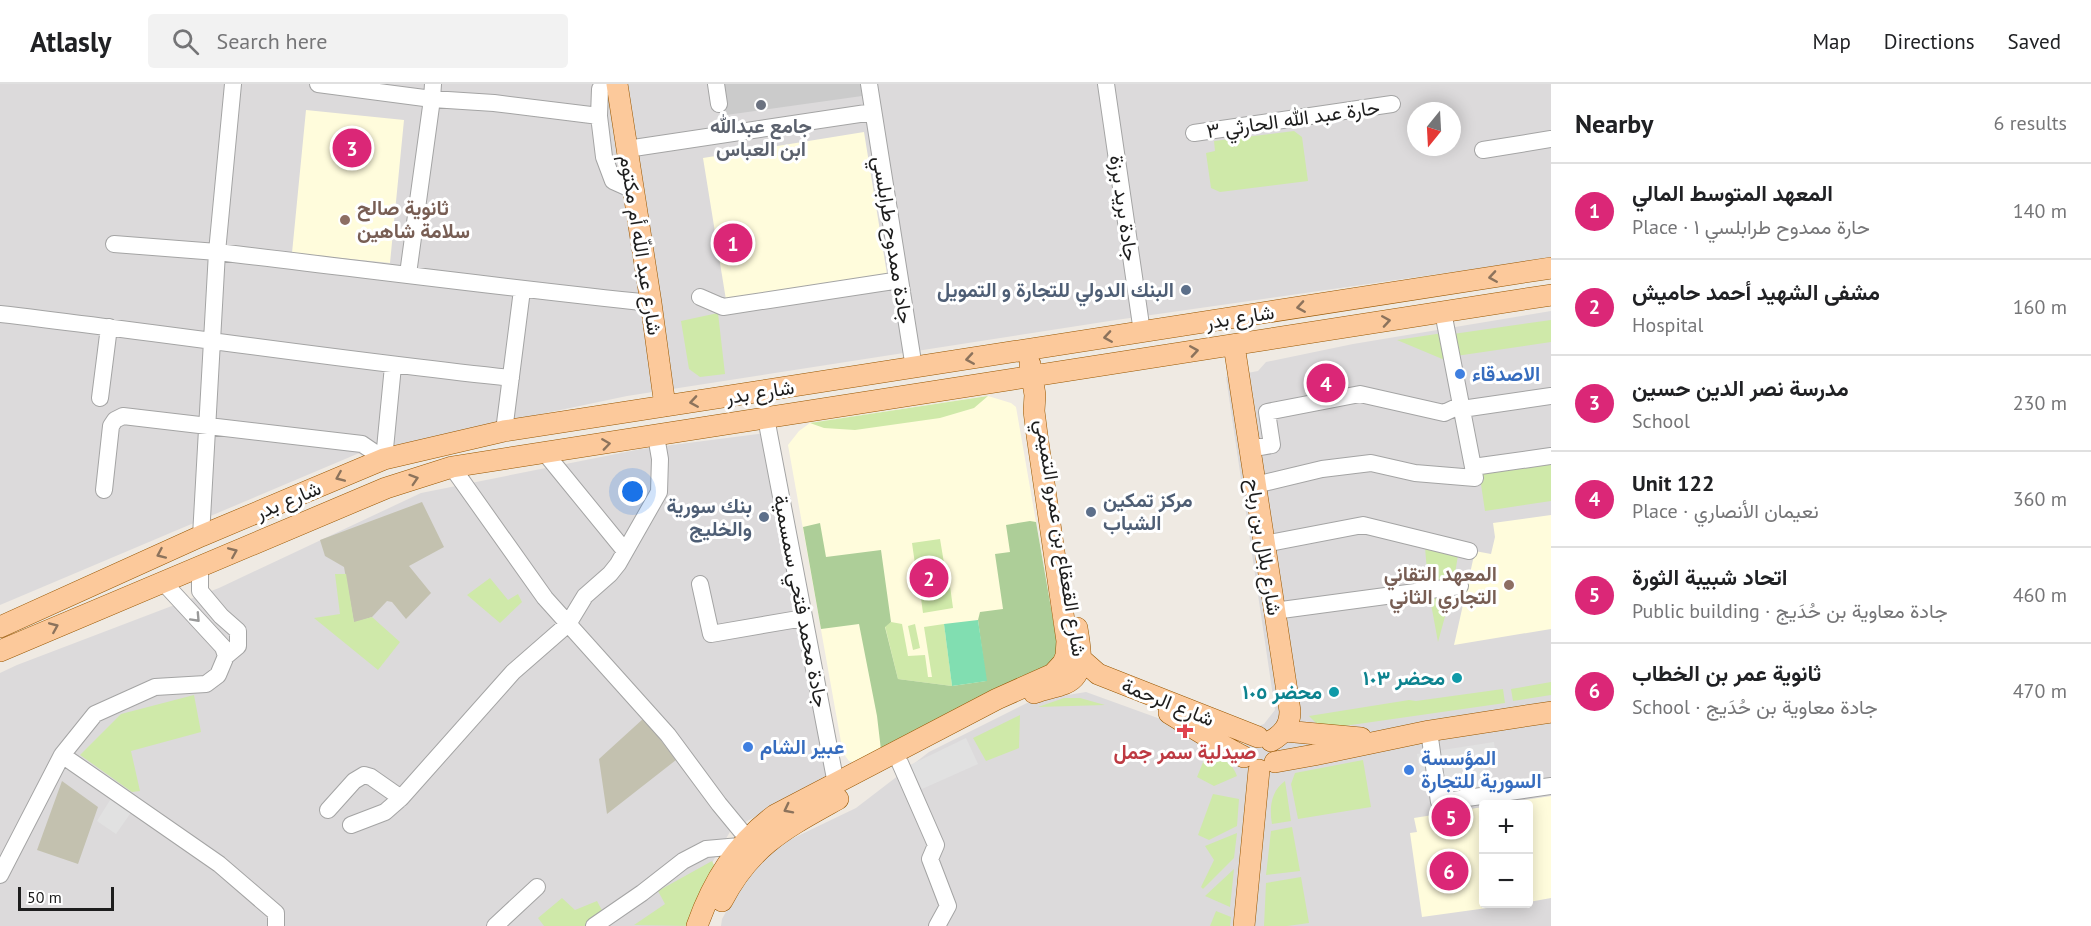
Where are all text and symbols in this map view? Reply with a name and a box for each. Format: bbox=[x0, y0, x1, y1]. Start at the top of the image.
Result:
search box bbox=[148, 14, 568, 68]
text: Atlasly bbox=[30, 23, 112, 60]
icon: search bbox=[169, 25, 202, 58]
text: Search here bbox=[217, 27, 327, 55]
text: Map bbox=[1812, 28, 1851, 55]
text: Directions bbox=[1884, 28, 1975, 55]
text: Saved bbox=[2008, 28, 2061, 55]
street label: حارة عبد الله الحارثي ٣ bbox=[1205, 94, 1382, 148]
marker: جامع عبدالله ابن العباس bbox=[754, 98, 768, 112]
north arrow bbox=[1407, 102, 1461, 156]
text: Nearby bbox=[1575, 107, 1653, 140]
text: 6 results bbox=[1994, 110, 2067, 136]
place label: جامع عبدالله ابن العباس bbox=[710, 113, 812, 162]
pin: 3 bbox=[332, 126, 372, 170]
street label: شارع عبد اللّه أم مكتوم bbox=[613, 153, 668, 337]
street label: جادة بريد برزة bbox=[1104, 153, 1144, 263]
street label: جادة ممدوح طرابلسي bbox=[863, 154, 919, 326]
text: المعهد المتوسط المالي bbox=[1632, 179, 1833, 207]
place label: ثانوية صالح سلامة شاهين bbox=[357, 195, 470, 244]
text: 1 bbox=[1589, 198, 1600, 224]
text: 140 m bbox=[2013, 198, 2067, 224]
marker: ثانوية صالح سلامة شاهين bbox=[338, 213, 352, 227]
text: Place · حارة ممدوح طرابلسي ١ bbox=[1632, 214, 1870, 240]
pin: 1 bbox=[714, 220, 752, 266]
one-way arrow bbox=[1489, 271, 1498, 283]
place label: البنك الدولي للتجارة و التمويل bbox=[937, 277, 1174, 307]
text: مشفى الشهيد أحمد حاميش bbox=[1632, 278, 1880, 306]
marker: البنك الدولي للتجارة و التمويل bbox=[1179, 283, 1193, 297]
text: 2 bbox=[1589, 294, 1600, 320]
text: 160 m bbox=[2013, 294, 2067, 320]
street label: شارع بدر bbox=[1203, 299, 1276, 336]
one-way arrow bbox=[1296, 301, 1305, 313]
text: Hospital bbox=[1632, 312, 1703, 338]
one-way arrow bbox=[1381, 315, 1391, 328]
one-way arrow bbox=[1103, 331, 1112, 343]
one-way arrow bbox=[1188, 345, 1198, 358]
one-way arrow bbox=[965, 352, 975, 364]
pin: 4 bbox=[1306, 360, 1346, 406]
place label: الاصدقاء bbox=[1472, 361, 1540, 387]
marker: الاصدقاء bbox=[1453, 367, 1467, 381]
street label: شارع بدر bbox=[723, 374, 796, 411]
text: مدرسة نصر الدين حسين bbox=[1632, 374, 1849, 402]
text: 3 bbox=[1589, 390, 1600, 416]
text: 230 m bbox=[2013, 390, 2067, 416]
one-way arrow bbox=[690, 395, 699, 407]
text: School bbox=[1632, 408, 1690, 434]
street label: شارع القعقاع بن عمرو التميمي bbox=[1025, 418, 1093, 659]
one-way arrow bbox=[601, 438, 610, 450]
text: Unit 122 bbox=[1632, 469, 1714, 497]
one-way arrow bbox=[336, 470, 347, 482]
one-way arrow bbox=[408, 474, 419, 486]
street label: شارع بدر bbox=[250, 475, 325, 527]
your location bbox=[618, 477, 647, 506]
street label: شارع بلال بن رباح bbox=[1239, 477, 1288, 617]
text: 4 bbox=[1589, 486, 1600, 512]
text: 360 m bbox=[2013, 486, 2067, 512]
place label: مركز تمكين الشباب bbox=[1103, 487, 1193, 536]
street label: جادة محمد فتحي سمسمية bbox=[764, 492, 834, 710]
place label: بنك سورية والخليج bbox=[666, 493, 752, 543]
text: Place · نعيمان الأنصاري bbox=[1632, 498, 1819, 524]
marker: مركز تمكين الشباب bbox=[1084, 505, 1098, 519]
marker: بنك سورية والخليج bbox=[757, 510, 771, 524]
one-way arrow bbox=[156, 547, 167, 559]
one-way arrow bbox=[227, 547, 238, 559]
pin: 2 bbox=[910, 556, 948, 600]
place label: المعهد التقاني التجاري الثاني bbox=[1384, 561, 1497, 614]
text: اتحاد شبيبة الثورة bbox=[1632, 563, 1787, 591]
marker: المعهد التقاني التجاري الثاني bbox=[1502, 578, 1516, 592]
text: 5 bbox=[1589, 582, 1600, 608]
text: 460 m bbox=[2013, 582, 2067, 608]
text: Public building · جادة معاوية بن حُدَيج bbox=[1632, 598, 1948, 624]
one-way arrow bbox=[189, 611, 200, 622]
one-way arrow bbox=[47, 622, 58, 634]
text: ثانوية عمر بن الخطاب bbox=[1632, 659, 1821, 687]
place label: محضر ١٠٣ bbox=[1363, 665, 1445, 691]
marker: محضر ١٠٣ bbox=[1450, 671, 1464, 685]
street label: شارع الرحمة bbox=[1118, 672, 1218, 733]
text: 6 bbox=[1589, 678, 1600, 704]
text: 470 m bbox=[2013, 678, 2067, 704]
place label: محضر ١٠٥ bbox=[1243, 679, 1322, 705]
marker: محضر ١٠٥ bbox=[1327, 685, 1341, 699]
text: School · جادة معاوية بن حُدَيج bbox=[1632, 694, 1878, 720]
marker: صيدلية سمر جمل bbox=[1178, 723, 1192, 737]
place label: عبير الشام bbox=[760, 734, 844, 760]
place label: صيدلية سمر جمل bbox=[1113, 739, 1257, 765]
marker: عبير الشام bbox=[741, 740, 755, 754]
place label: المؤسسة السورية للتجارة bbox=[1421, 745, 1542, 794]
marker: المؤسسة السورية للتجارة bbox=[1402, 763, 1416, 777]
pin: 5 bbox=[1432, 794, 1470, 840]
map controls bbox=[1479, 800, 1533, 908]
button: + bbox=[1479, 800, 1533, 854]
one-way arrow bbox=[784, 801, 795, 813]
pin: 6 bbox=[1430, 848, 1468, 894]
button: − bbox=[1479, 854, 1533, 908]
scale bar bbox=[18, 884, 114, 912]
text: 50 m bbox=[27, 887, 62, 907]

